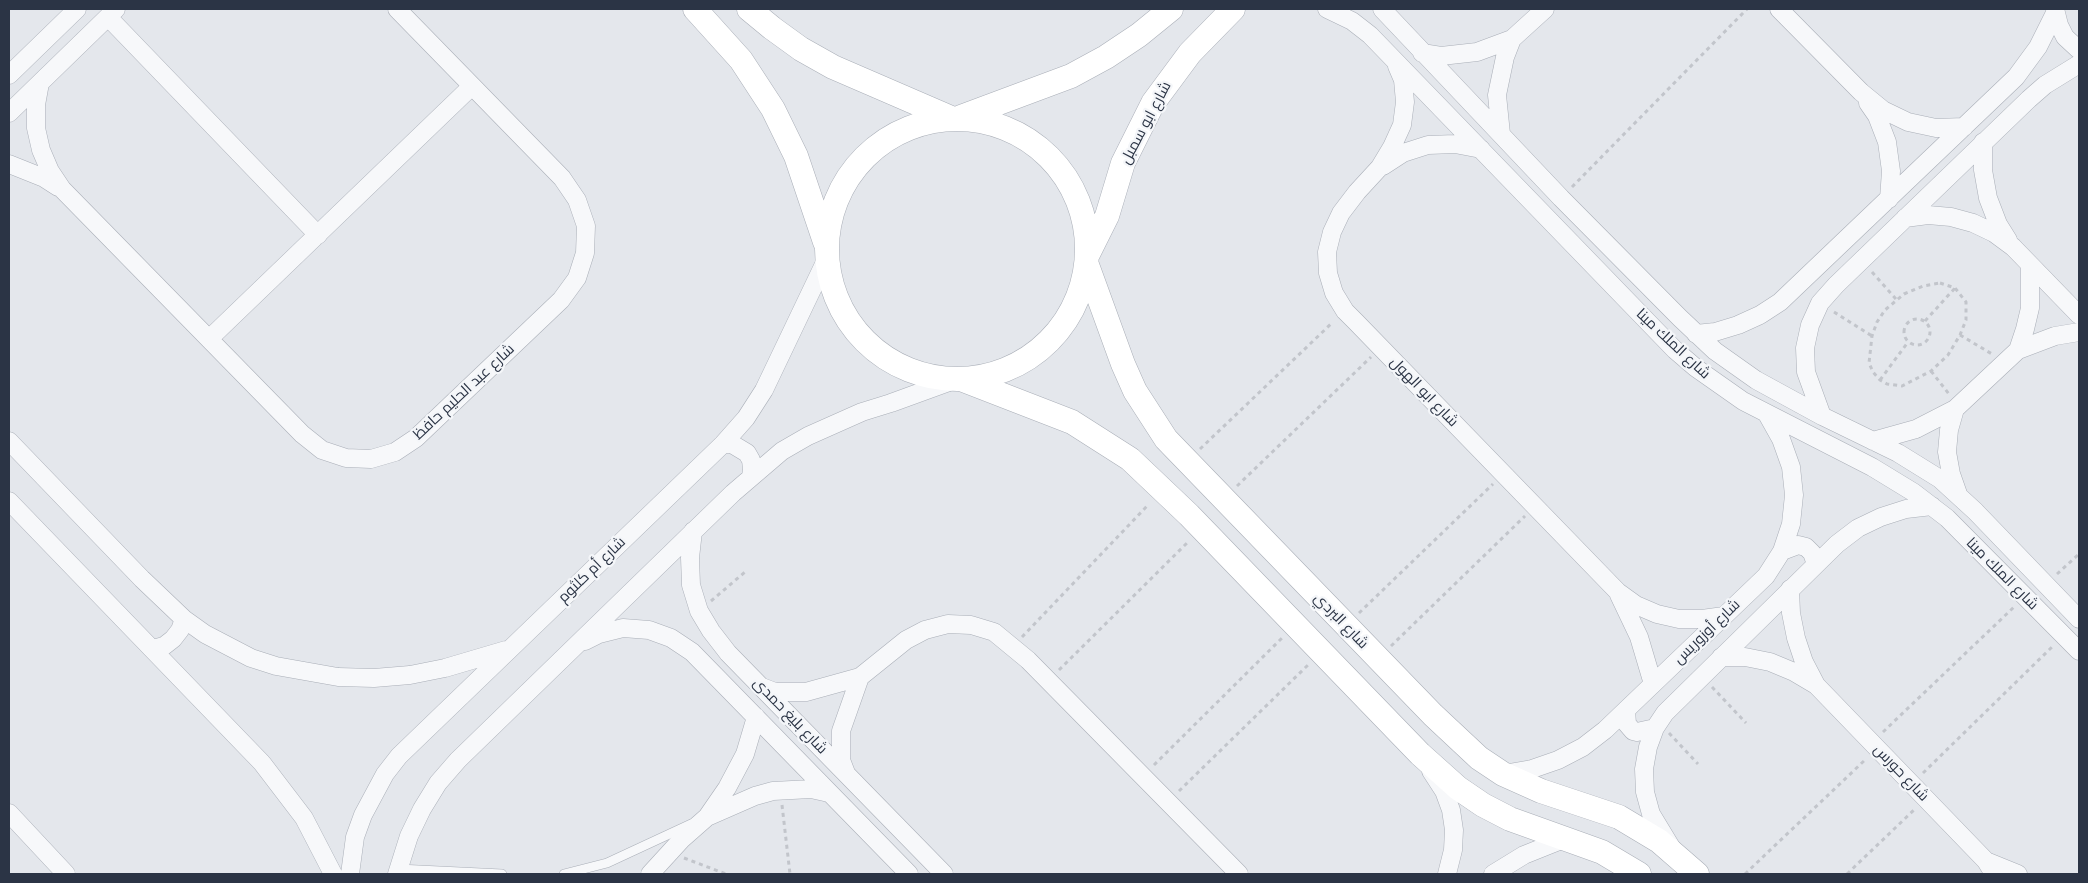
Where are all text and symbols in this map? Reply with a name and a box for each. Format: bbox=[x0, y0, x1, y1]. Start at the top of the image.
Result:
street label: شارع ابو سمبل bbox=[1117, 79, 1175, 167]
street label: شارع الملك مينا bbox=[1632, 305, 1714, 383]
street label: شارع عبد الحليم حافظ bbox=[410, 340, 518, 444]
street label: شارع ابو الهول bbox=[1386, 353, 1462, 431]
street label: شارع أم كلثوم bbox=[555, 533, 629, 607]
street label: شارع الملك مينا bbox=[1962, 534, 2042, 614]
street label: شارع البردي bbox=[1310, 589, 1372, 653]
street label: شارع أوزوريس bbox=[1670, 596, 1744, 668]
street label: شارع بليغ حمدى bbox=[749, 674, 831, 758]
street label: شارع حورس bbox=[1869, 741, 1933, 805]

